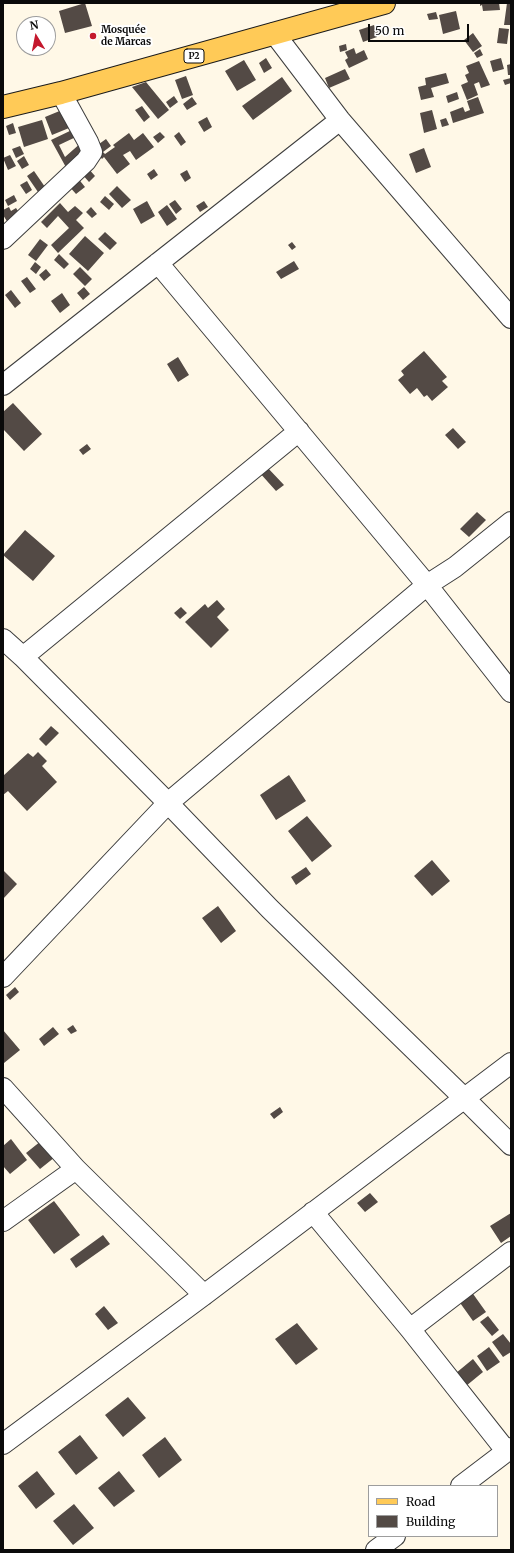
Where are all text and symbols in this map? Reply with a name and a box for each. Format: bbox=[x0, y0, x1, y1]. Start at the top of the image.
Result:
north arrow bbox=[16, 16, 56, 56]
scale bar bbox=[370, 16, 471, 42]
text: N bbox=[29, 18, 40, 33]
text: 50 m bbox=[375, 23, 404, 38]
place label: Mosquée de Marcas bbox=[101, 24, 151, 48]
marker: Mosquée de Marcas bbox=[88, 31, 98, 41]
road number: P2 bbox=[184, 49, 204, 63]
legend bbox=[368, 1485, 498, 1537]
text: Road bbox=[406, 1494, 435, 1509]
text: Building bbox=[406, 1514, 455, 1529]

